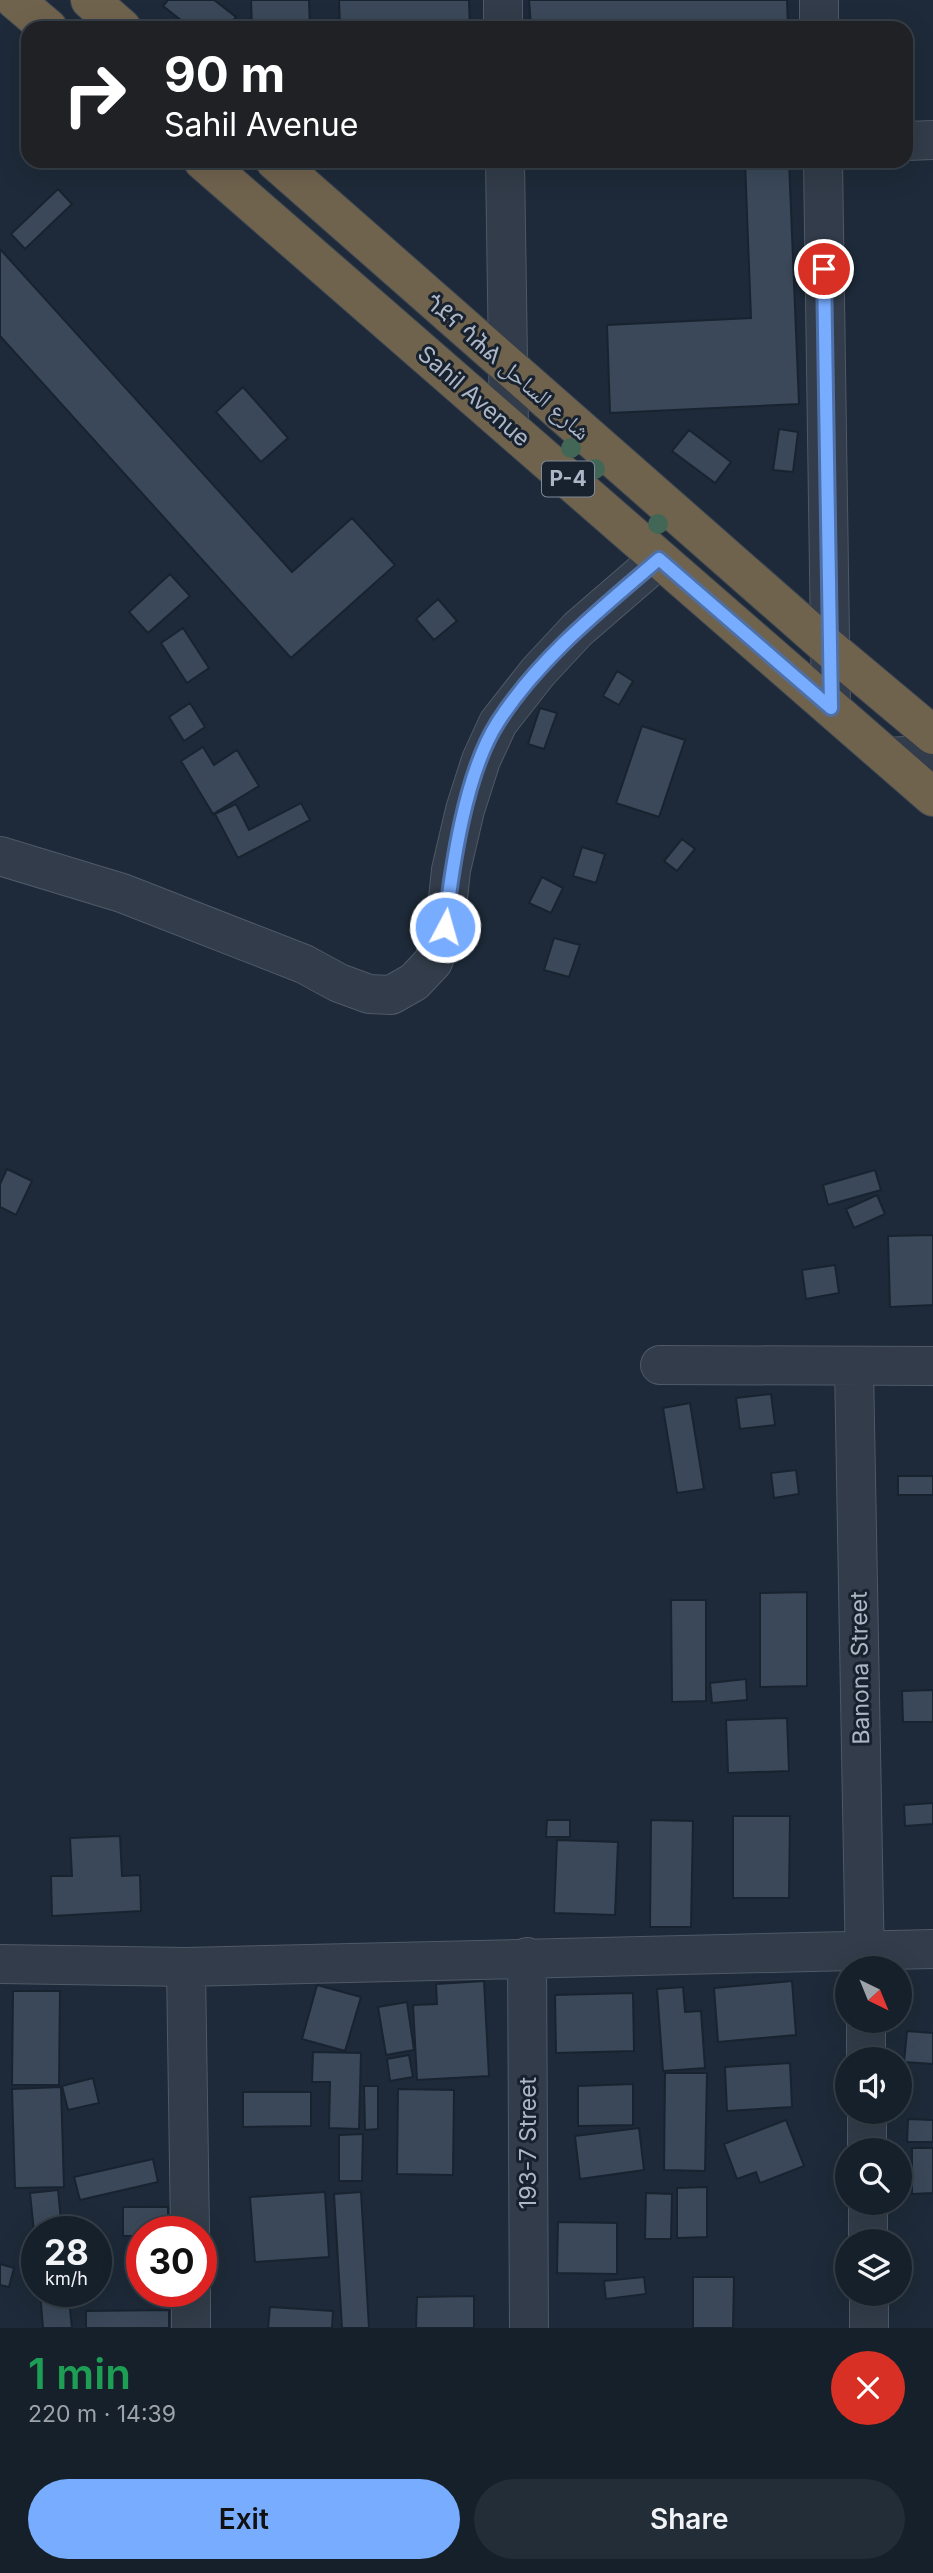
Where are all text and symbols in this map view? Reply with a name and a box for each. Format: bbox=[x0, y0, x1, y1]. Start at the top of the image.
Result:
text: 90 m bbox=[164, 45, 285, 104]
icon: right bbox=[49, 49, 140, 140]
text: Sahil Avenue bbox=[164, 105, 358, 144]
pin bbox=[794, 239, 854, 299]
icon: arrive bbox=[805, 250, 843, 288]
street label: ጎደና ሳሕል شارع الساحل bbox=[420, 288, 596, 447]
street label: Sahil Avenue bbox=[412, 340, 536, 452]
road number: P-4 bbox=[542, 462, 594, 496]
position arrow bbox=[408, 890, 482, 964]
street label: Banona Street bbox=[845, 1591, 875, 1745]
north arrow bbox=[835, 1956, 912, 2034]
map controls bbox=[835, 1956, 912, 2306]
button: sound bbox=[835, 2047, 912, 2124]
street label: 193-7 Street bbox=[514, 2076, 542, 2209]
button: search bbox=[835, 2138, 912, 2215]
speed limit sign: 30 bbox=[126, 2216, 217, 2307]
button: layers bbox=[835, 2229, 912, 2306]
text: 28 bbox=[44, 2231, 89, 2273]
text: km/h bbox=[45, 2268, 88, 2289]
text: 1 min bbox=[28, 2348, 131, 2399]
button: close bbox=[831, 2351, 905, 2425]
text: 220 m · 14:39 bbox=[28, 2400, 176, 2428]
button: Exit bbox=[28, 2479, 460, 2559]
button: Share bbox=[474, 2479, 905, 2559]

